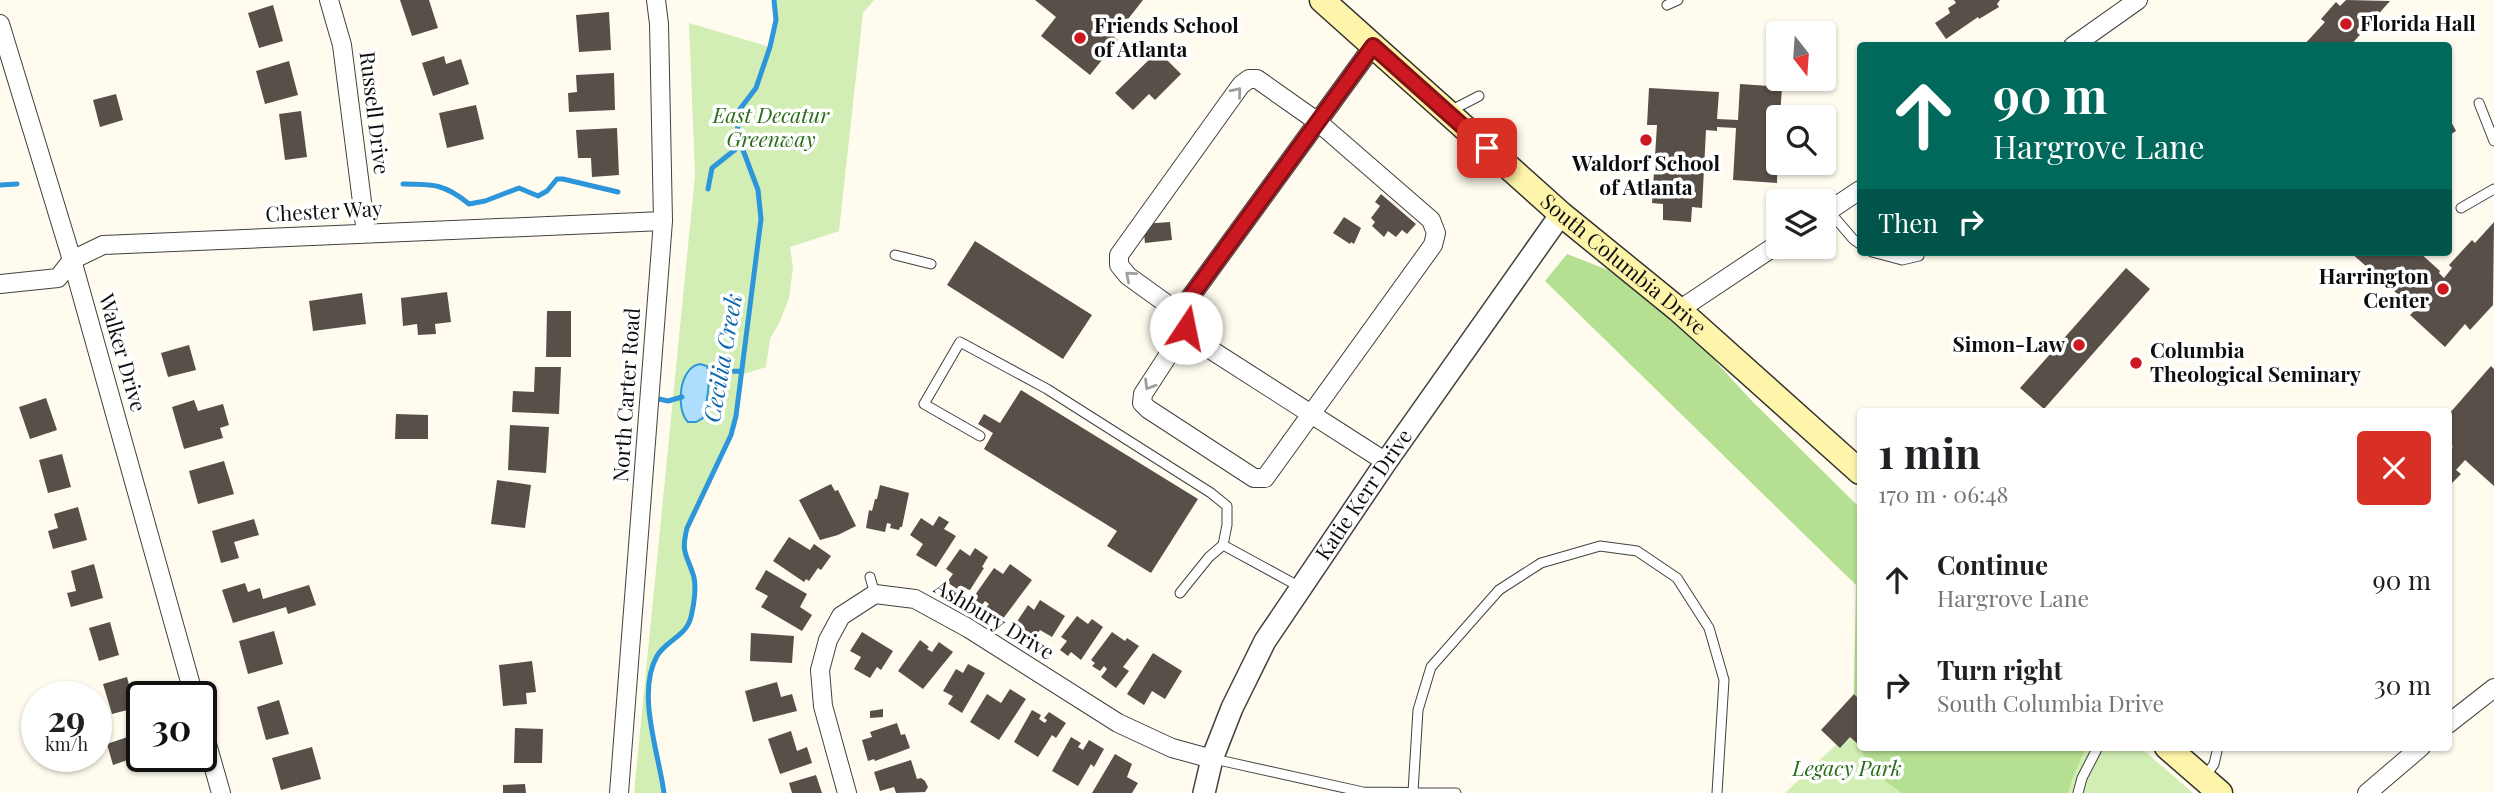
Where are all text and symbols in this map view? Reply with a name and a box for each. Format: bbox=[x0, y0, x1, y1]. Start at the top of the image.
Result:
place label: Florida Hall bbox=[2360, 8, 2476, 36]
place label: Friends School of Atlanta bbox=[1094, 10, 1239, 62]
marker: Florida Hall bbox=[2338, 16, 2354, 32]
north arrow bbox=[1766, 21, 1836, 91]
map controls bbox=[1766, 21, 1836, 259]
marker: Friends School of Atlanta bbox=[1072, 30, 1088, 46]
street label: Russell Drive bbox=[355, 50, 397, 176]
text: 90 m bbox=[1993, 61, 2107, 126]
icon: ahead bbox=[1878, 70, 1969, 161]
one-way arrow bbox=[1228, 88, 1241, 100]
park label: East Decatur Greenway bbox=[712, 100, 830, 152]
button: search bbox=[1766, 105, 1836, 175]
pin bbox=[1457, 118, 1517, 178]
text: Hargrove Lane bbox=[1993, 124, 2205, 167]
icon: arrive bbox=[1468, 129, 1506, 167]
marker: Waldorf School of Atlanta bbox=[1638, 132, 1654, 148]
place label: Waldorf School of Atlanta bbox=[1571, 148, 1720, 200]
street label: South Columbia Drive bbox=[1535, 186, 1713, 340]
button: layers bbox=[1766, 189, 1836, 259]
street label: Chester Way bbox=[265, 193, 384, 227]
icon: right bbox=[1952, 203, 1990, 241]
text: Then bbox=[1878, 205, 1938, 240]
place label: Harrington Center bbox=[2319, 261, 2429, 313]
one-way arrow bbox=[1126, 272, 1139, 284]
marker: Harrington Center bbox=[2435, 281, 2451, 297]
street label: Walker Drive bbox=[93, 289, 154, 415]
water label: Cecilia Creek bbox=[695, 291, 748, 424]
position arrow bbox=[1149, 291, 1223, 365]
street label: North Carter Road bbox=[605, 307, 645, 483]
place label: Simon-Law bbox=[1952, 329, 2065, 357]
place label: Columbia Theological Seminary bbox=[2150, 335, 2361, 387]
marker: Simon-Law bbox=[2071, 337, 2087, 353]
marker: Columbia Theological Seminary bbox=[2128, 355, 2144, 371]
one-way arrow bbox=[1144, 378, 1157, 391]
street label: Katie Kerr Drive bbox=[1308, 422, 1417, 565]
text: 1 min bbox=[1878, 424, 1981, 480]
button: close bbox=[2357, 431, 2431, 505]
text: 170 m · 06:48 bbox=[1878, 478, 2008, 509]
text: Continue bbox=[1937, 547, 2048, 582]
icon: ahead bbox=[1878, 561, 1916, 599]
text: 90 m bbox=[2373, 562, 2431, 597]
street label: Ashbury Drive bbox=[929, 571, 1060, 665]
text: Hargrove Lane bbox=[1937, 582, 2089, 613]
text: Turn right bbox=[1937, 652, 2063, 687]
icon: right bbox=[1878, 666, 1916, 704]
text: 30 m bbox=[2374, 667, 2431, 702]
speed limit sign: 30 bbox=[126, 681, 217, 772]
text: South Columbia Drive bbox=[1937, 687, 2164, 718]
text: 29 bbox=[48, 694, 85, 741]
text: km/h bbox=[45, 732, 88, 756]
park label: Legacy Park bbox=[1791, 753, 1902, 781]

